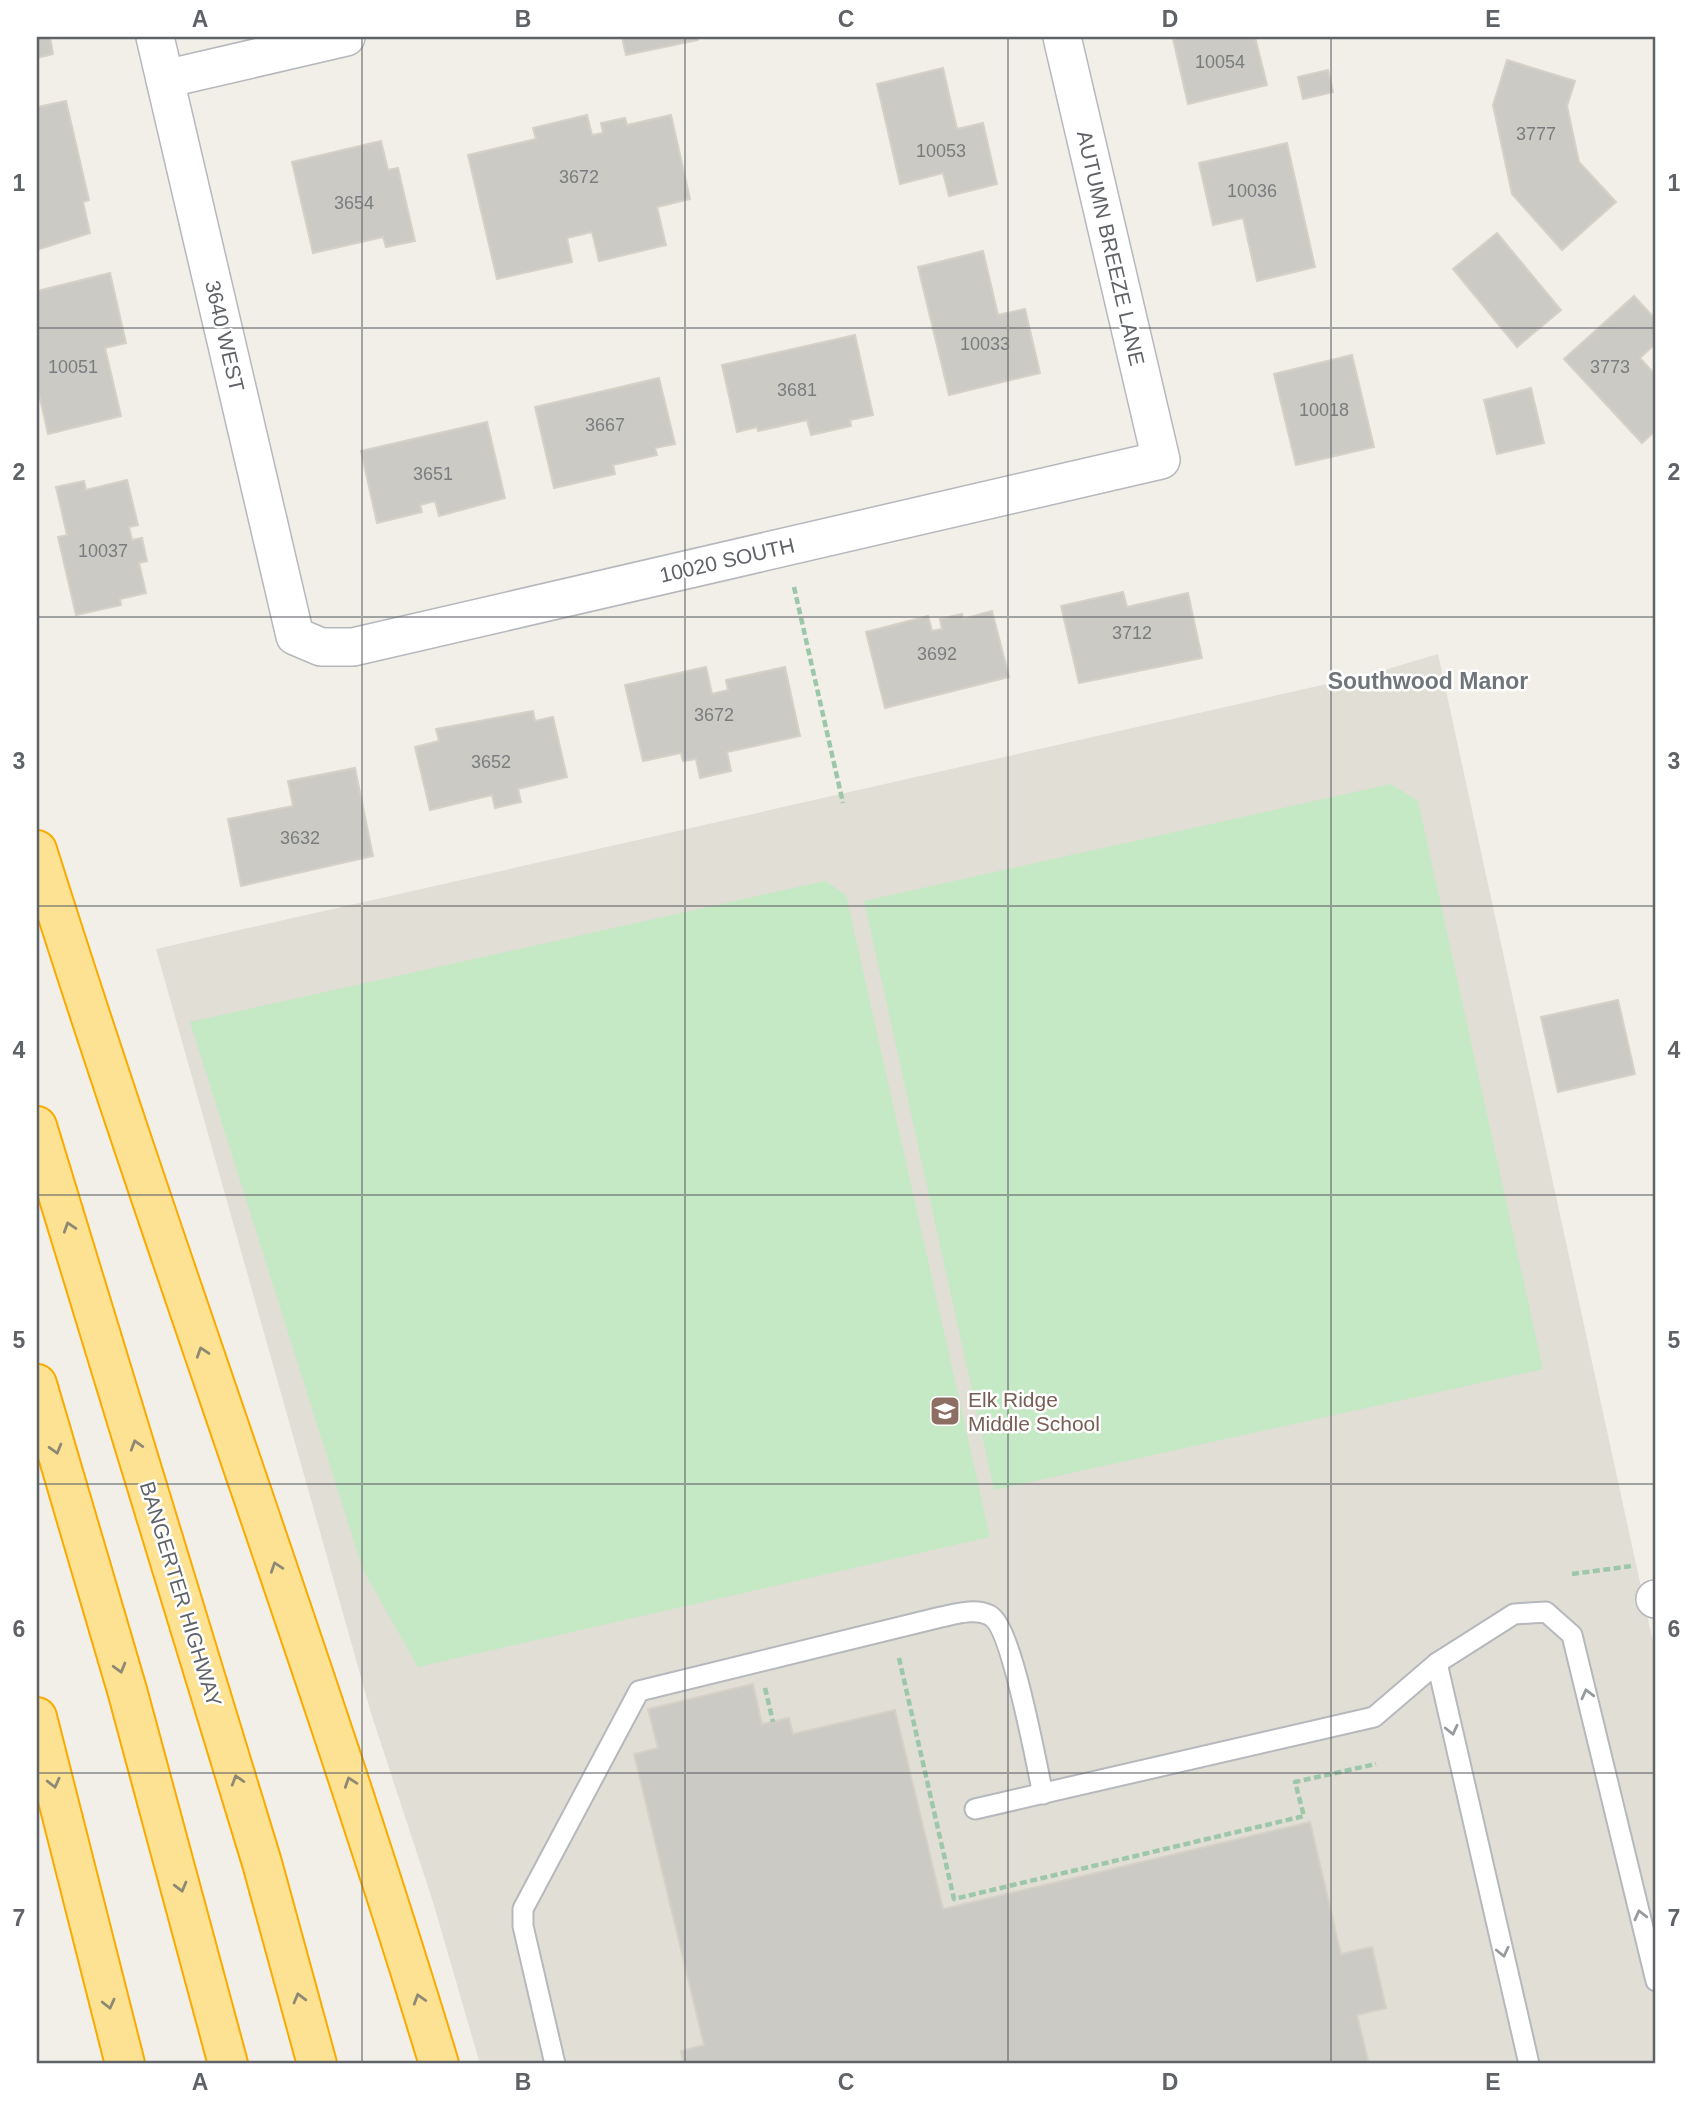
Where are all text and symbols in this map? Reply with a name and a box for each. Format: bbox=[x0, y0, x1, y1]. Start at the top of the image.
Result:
text: A bbox=[192, 6, 208, 32]
text: B bbox=[515, 6, 531, 32]
text: C bbox=[838, 6, 854, 32]
text: D bbox=[1162, 6, 1178, 32]
text: E bbox=[1485, 6, 1501, 32]
house number: 10054 bbox=[1195, 52, 1245, 72]
house number: 3777 bbox=[1516, 124, 1556, 144]
street label: AUTUMN BREEZE LANE bbox=[1073, 128, 1149, 368]
house number: 10053 bbox=[916, 141, 966, 161]
house number: 3672 bbox=[559, 167, 599, 187]
text: 1 bbox=[13, 170, 26, 196]
text: 1 bbox=[1668, 170, 1681, 196]
house number: 10036 bbox=[1227, 181, 1277, 201]
house number: 3654 bbox=[334, 193, 374, 213]
street label: 3640 WEST bbox=[201, 278, 249, 394]
house number: 10033 bbox=[960, 334, 1010, 354]
house number: 10051 bbox=[48, 357, 98, 377]
house number: 3773 bbox=[1590, 357, 1630, 377]
house number: 3681 bbox=[777, 380, 817, 400]
house number: 10018 bbox=[1299, 400, 1349, 420]
house number: 3667 bbox=[585, 415, 625, 435]
text: 2 bbox=[13, 459, 25, 485]
text: 2 bbox=[1668, 459, 1680, 485]
house number: 3651 bbox=[413, 464, 453, 484]
street label: 10020 SOUTH bbox=[657, 533, 797, 587]
house number: 10037 bbox=[78, 541, 128, 561]
house number: 3712 bbox=[1112, 623, 1152, 643]
house number: 3692 bbox=[917, 644, 957, 664]
district label: Southwood Manor bbox=[1328, 668, 1528, 694]
house number: 3672 bbox=[694, 705, 734, 725]
text: 3 bbox=[13, 748, 25, 774]
text: 3 bbox=[1668, 748, 1680, 774]
house number: 3652 bbox=[471, 752, 511, 772]
house number: 3632 bbox=[280, 828, 320, 848]
text: 4 bbox=[13, 1037, 26, 1063]
text: 4 bbox=[1668, 1037, 1681, 1063]
one-way arrow bbox=[63, 1221, 77, 1234]
text: 5 bbox=[13, 1327, 26, 1353]
text: 5 bbox=[1668, 1327, 1681, 1353]
one-way arrow bbox=[196, 1346, 210, 1359]
place label: Elk Ridge Middle School bbox=[968, 1388, 1100, 1435]
school or university icon: Elk Ridge Middle School bbox=[928, 1394, 962, 1428]
one-way arrow bbox=[130, 1439, 144, 1451]
one-way arrow bbox=[47, 1443, 62, 1455]
street label: BANGERTER HIGHWAY bbox=[136, 1479, 226, 1709]
one-way arrow bbox=[270, 1562, 284, 1574]
text: 6 bbox=[13, 1616, 25, 1642]
text: 6 bbox=[1668, 1616, 1680, 1642]
one-way arrow bbox=[112, 1662, 127, 1674]
one-way arrow bbox=[1580, 1688, 1595, 1700]
one-way arrow bbox=[1444, 1724, 1459, 1736]
one-way arrow bbox=[230, 1774, 245, 1786]
one-way arrow bbox=[45, 1777, 60, 1789]
one-way arrow bbox=[344, 1777, 358, 1789]
one-way arrow bbox=[173, 1881, 187, 1893]
text: 7 bbox=[13, 1905, 25, 1931]
text: 7 bbox=[1668, 1905, 1680, 1931]
one-way arrow bbox=[1634, 1909, 1648, 1921]
one-way arrow bbox=[1495, 1946, 1509, 1958]
one-way arrow bbox=[293, 1993, 308, 2005]
one-way arrow bbox=[413, 1993, 428, 2005]
one-way arrow bbox=[101, 1998, 115, 2010]
text: A bbox=[192, 2069, 208, 2095]
text: B bbox=[515, 2069, 531, 2095]
text: C bbox=[838, 2069, 854, 2095]
text: D bbox=[1162, 2069, 1178, 2095]
text: E bbox=[1485, 2069, 1501, 2095]

